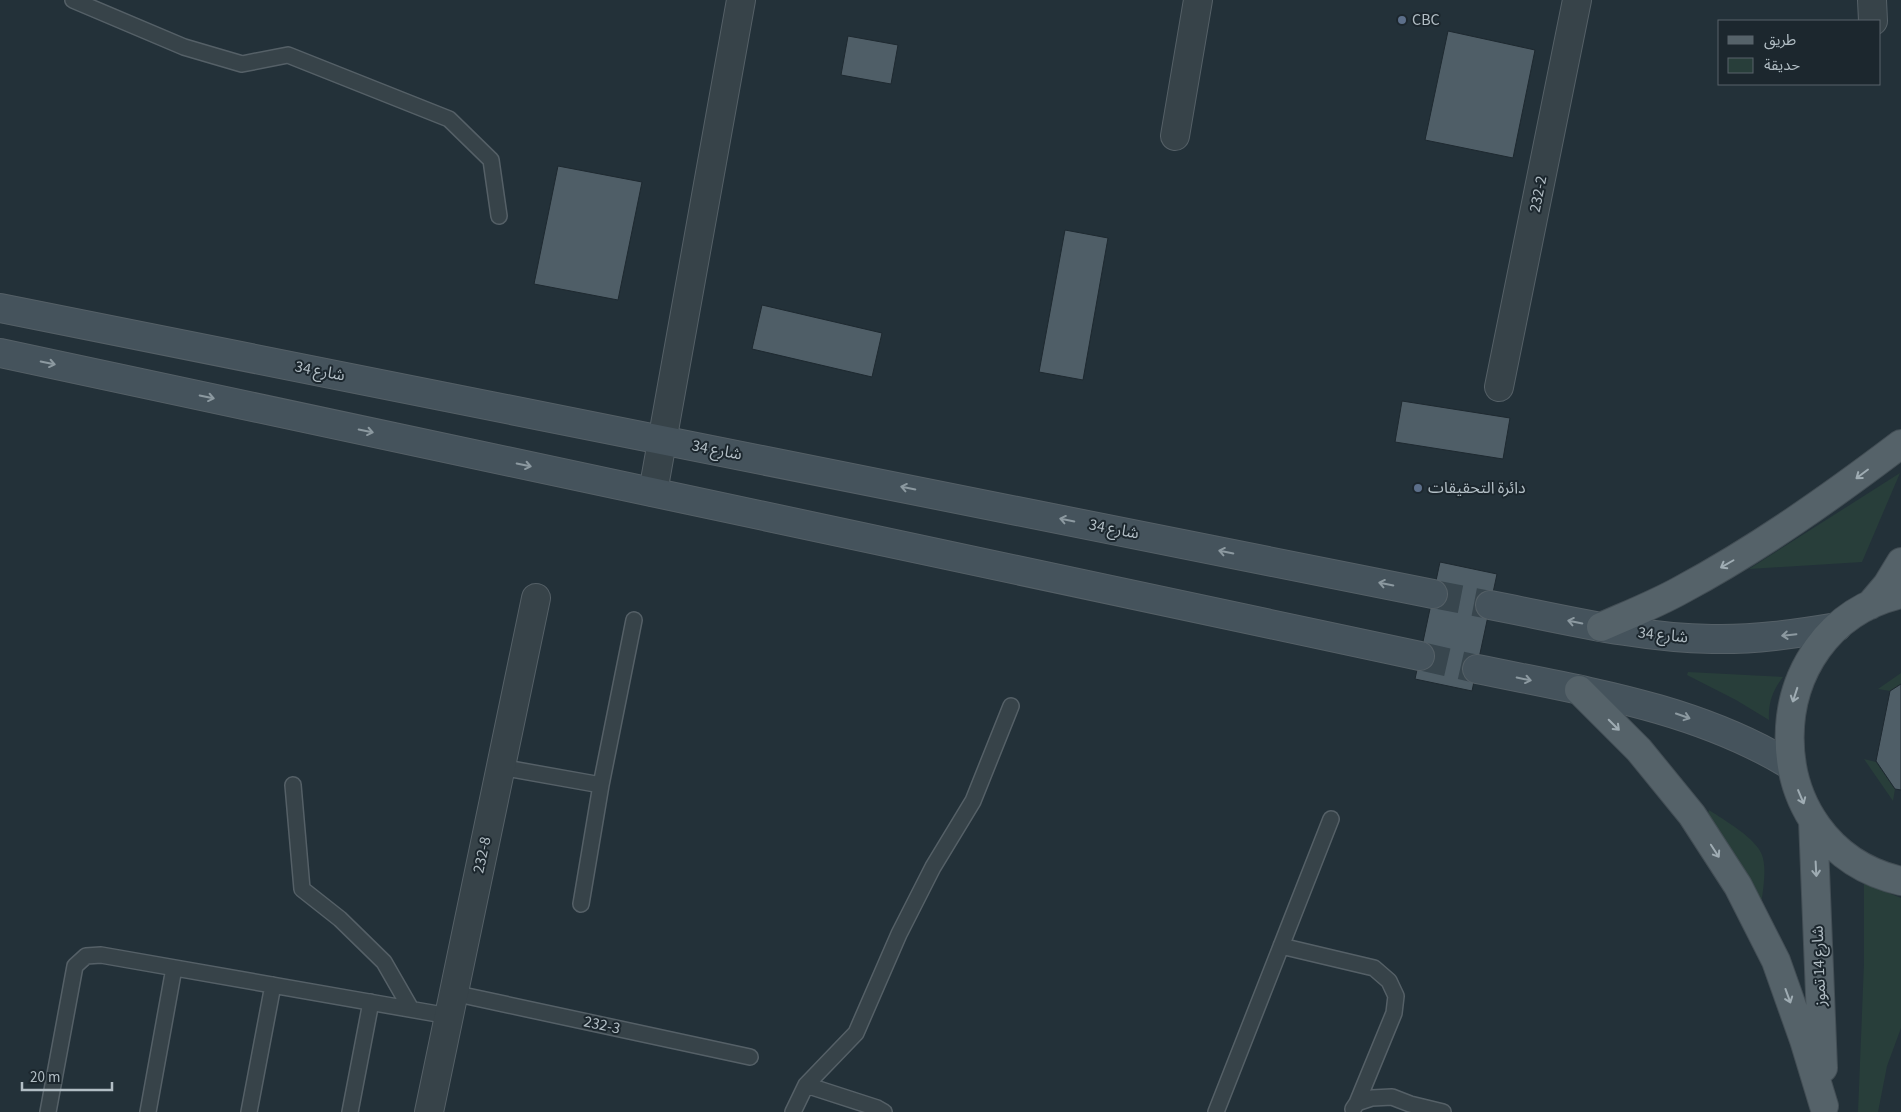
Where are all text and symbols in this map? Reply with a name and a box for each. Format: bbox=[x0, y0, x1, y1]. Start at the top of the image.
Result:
place label: CBC bbox=[1412, 9, 1440, 31]
marker: CBC bbox=[1396, 14, 1408, 26]
legend bbox=[1718, 20, 1881, 85]
text: طريق bbox=[1764, 30, 1796, 51]
text: حديقة bbox=[1764, 55, 1800, 76]
street label: 232-2 bbox=[1524, 174, 1552, 214]
street label: شارع 34 bbox=[293, 355, 347, 388]
one-way arrow bbox=[39, 359, 55, 369]
one-way arrow bbox=[198, 393, 214, 402]
one-way arrow bbox=[357, 427, 373, 436]
street label: شارع 34 bbox=[690, 434, 744, 467]
one-way arrow bbox=[516, 461, 532, 470]
one-way arrow bbox=[1856, 468, 1869, 479]
place label: دائرة التحقيقات bbox=[1428, 477, 1526, 499]
marker: دائرة التحقيقات bbox=[1412, 482, 1424, 494]
one-way arrow bbox=[900, 483, 916, 492]
street label: شارع 34 bbox=[1087, 513, 1141, 546]
one-way arrow bbox=[1059, 515, 1075, 524]
one-way arrow bbox=[1219, 547, 1235, 556]
one-way arrow bbox=[1720, 559, 1735, 569]
one-way arrow bbox=[1378, 579, 1394, 588]
one-way arrow bbox=[1567, 616, 1583, 626]
street label: شارع 34 bbox=[1637, 621, 1689, 650]
one-way arrow bbox=[1781, 630, 1797, 640]
one-way arrow bbox=[1516, 674, 1532, 684]
one-way arrow bbox=[1790, 687, 1800, 703]
one-way arrow bbox=[1674, 711, 1690, 721]
one-way arrow bbox=[1608, 719, 1620, 731]
one-way arrow bbox=[1797, 789, 1806, 804]
street label: 232-8 bbox=[467, 835, 497, 875]
one-way arrow bbox=[1710, 844, 1721, 858]
one-way arrow bbox=[1811, 861, 1820, 877]
street label: شارع 14 تموز bbox=[1807, 925, 1832, 1008]
one-way arrow bbox=[1784, 988, 1793, 1003]
street label: 232-3 bbox=[582, 1010, 622, 1040]
scale bar bbox=[22, 1060, 112, 1092]
text: 20 m bbox=[30, 1067, 60, 1088]

